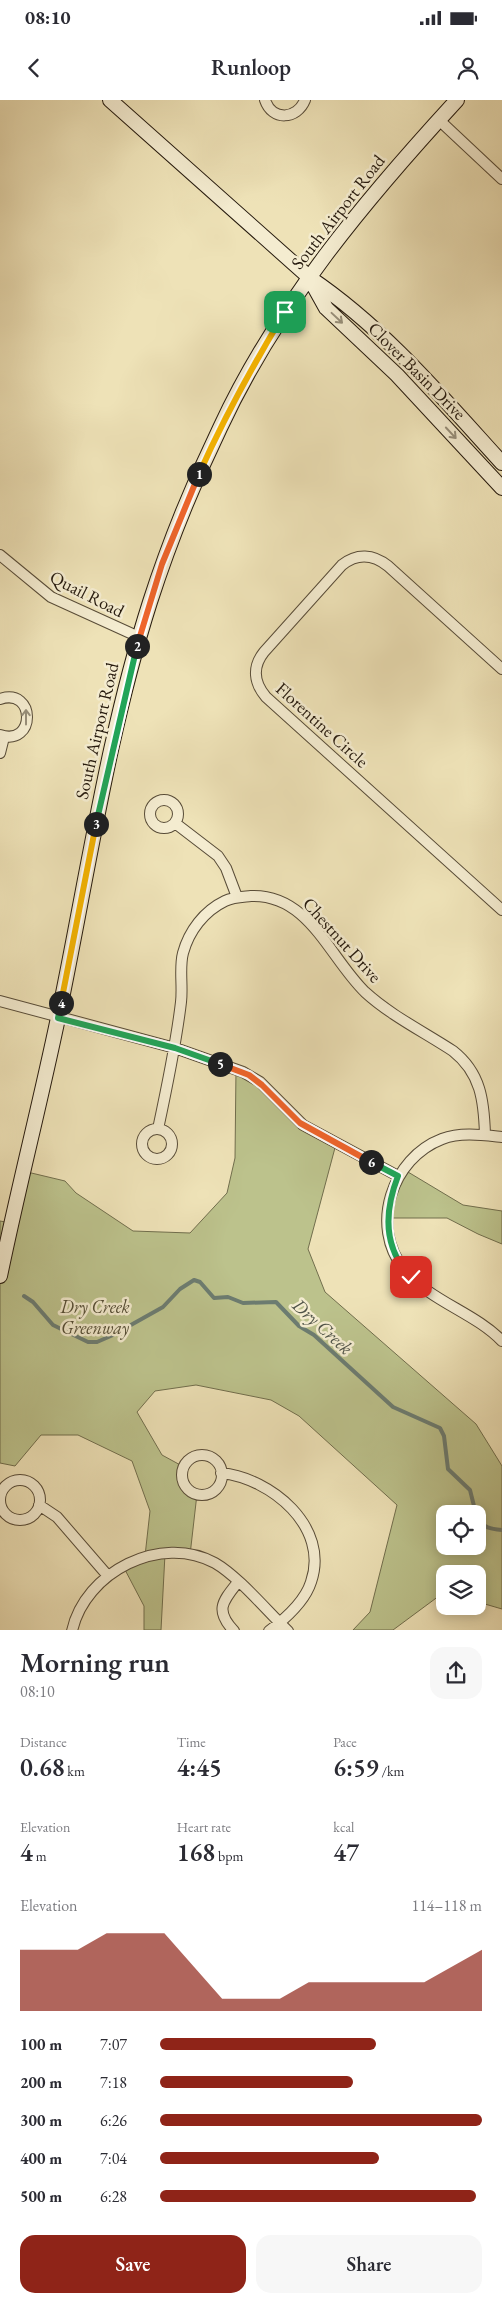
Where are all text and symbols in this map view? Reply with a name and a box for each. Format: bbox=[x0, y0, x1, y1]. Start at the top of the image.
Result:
text: 08:10 bbox=[25, 5, 71, 30]
text: Runloop bbox=[211, 53, 291, 82]
icon: back bbox=[20, 54, 48, 82]
icon: person bbox=[454, 54, 482, 82]
street label: South Airport Road bbox=[286, 149, 390, 274]
pin bbox=[264, 291, 306, 333]
icon: arrive bbox=[271, 298, 299, 326]
one-way arrow bbox=[330, 312, 343, 324]
street label: Clover Basin Drive bbox=[363, 317, 471, 425]
one-way arrow bbox=[445, 427, 457, 439]
pin: 1 bbox=[186, 462, 212, 486]
text: 1 bbox=[196, 465, 203, 483]
street label: Quail Road bbox=[46, 565, 129, 622]
pin: 2 bbox=[124, 634, 150, 658]
text: 2 bbox=[134, 637, 141, 655]
street label: South Airport Road bbox=[70, 660, 124, 801]
street label: Florentine Circle bbox=[271, 677, 374, 772]
one-way arrow bbox=[21, 710, 31, 726]
pin: 3 bbox=[84, 812, 108, 836]
text: 3 bbox=[93, 815, 100, 833]
street label: Chestnut Drive bbox=[298, 892, 387, 987]
pin: 4 bbox=[48, 990, 74, 1016]
text: 4 bbox=[58, 994, 65, 1012]
pin: 5 bbox=[208, 1052, 232, 1076]
text: 5 bbox=[217, 1055, 224, 1073]
pin: 6 bbox=[358, 1150, 384, 1174]
text: 6 bbox=[368, 1153, 375, 1171]
pin bbox=[390, 1256, 432, 1298]
icon: check bbox=[397, 1263, 425, 1291]
water label: Dry Creek bbox=[286, 1292, 359, 1360]
park label: Dry Creek Greenway bbox=[59, 1295, 130, 1340]
map controls bbox=[436, 1505, 486, 1615]
button: locate bbox=[436, 1505, 486, 1555]
button: layers bbox=[436, 1565, 486, 1615]
text: Morning run bbox=[20, 1644, 170, 1680]
button: share bbox=[430, 1647, 482, 1699]
text: 08:10 bbox=[20, 1681, 55, 1702]
text: Distance bbox=[20, 1733, 67, 1751]
text: Time bbox=[177, 1733, 206, 1751]
text: Pace bbox=[333, 1733, 357, 1751]
text: 0.68 bbox=[20, 1751, 65, 1783]
text: 4:45 bbox=[177, 1751, 222, 1783]
text: 6:59 bbox=[333, 1751, 379, 1783]
text: km bbox=[65, 1762, 85, 1780]
text: /km bbox=[379, 1762, 404, 1780]
text: Elevation bbox=[20, 1818, 70, 1836]
text: Heart rate bbox=[177, 1818, 231, 1836]
text: kcal bbox=[333, 1818, 354, 1836]
text: 4 bbox=[20, 1836, 33, 1868]
text: 168 bbox=[177, 1836, 215, 1868]
text: 47 bbox=[333, 1836, 359, 1868]
text: m bbox=[33, 1847, 47, 1865]
text: bpm bbox=[215, 1847, 243, 1865]
text: Elevation bbox=[20, 1895, 78, 1916]
text: 114–118 m bbox=[411, 1895, 482, 1916]
text: 100 m bbox=[20, 2034, 62, 2055]
text: 7:07 bbox=[100, 2034, 127, 2055]
text: 200 m bbox=[20, 2072, 62, 2093]
text: 7:18 bbox=[100, 2072, 127, 2093]
text: 300 m bbox=[20, 2110, 62, 2131]
text: 6:26 bbox=[100, 2110, 127, 2131]
text: 400 m bbox=[20, 2148, 62, 2169]
text: 7:04 bbox=[100, 2148, 127, 2169]
text: 500 m bbox=[20, 2186, 62, 2207]
text: 6:28 bbox=[100, 2186, 127, 2207]
button: Save bbox=[20, 2235, 246, 2293]
button: Share bbox=[256, 2235, 482, 2293]

